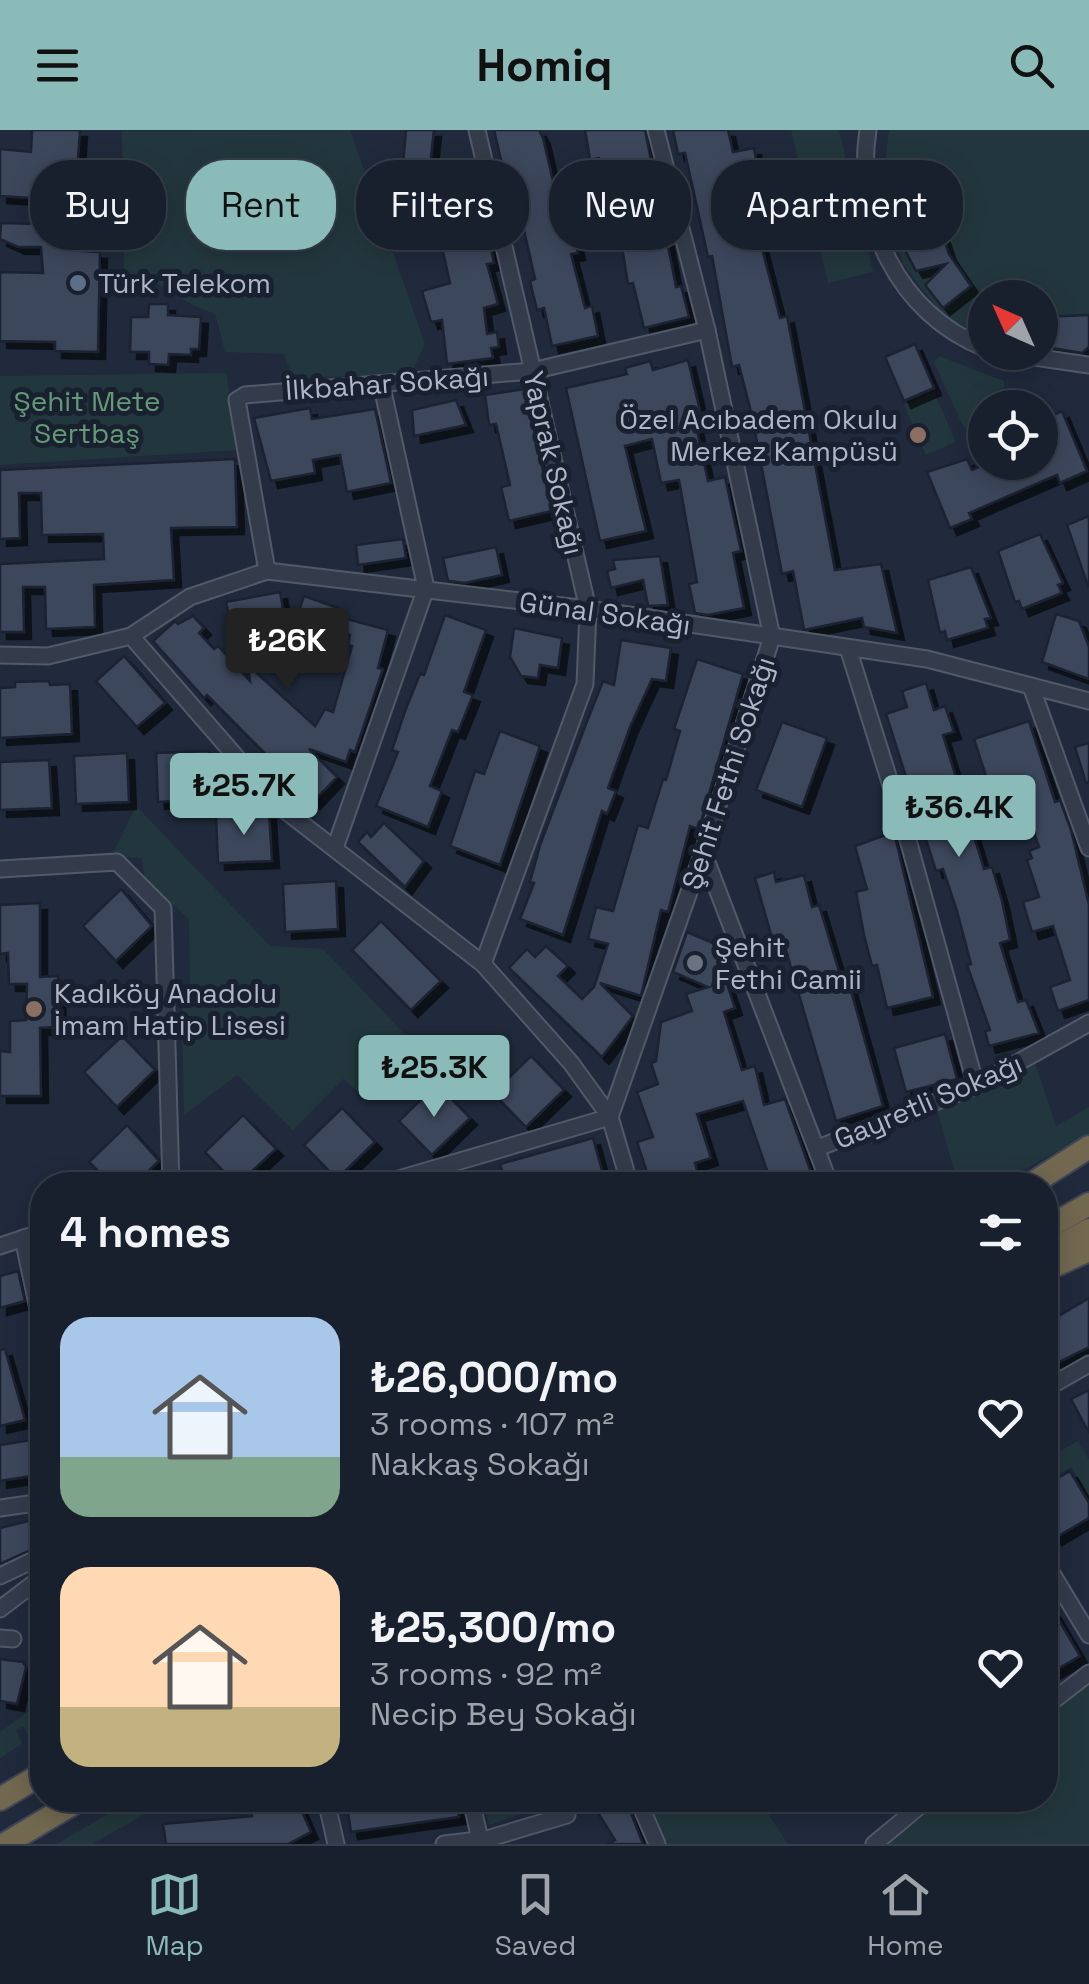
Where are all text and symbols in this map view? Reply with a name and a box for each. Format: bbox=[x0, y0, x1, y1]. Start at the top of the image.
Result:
text: Homiq bbox=[476, 37, 613, 94]
icon: menu bbox=[30, 38, 85, 93]
icon: search bbox=[1004, 38, 1059, 93]
chip: Buy bbox=[30, 160, 166, 250]
chip: Rent bbox=[186, 160, 336, 250]
chip: Filters bbox=[356, 160, 529, 250]
chip: New bbox=[549, 160, 691, 250]
chip: Apartment bbox=[711, 160, 963, 250]
place label: Türk Telekom bbox=[98, 265, 271, 301]
marker: Türk Telekom bbox=[67, 272, 89, 294]
north arrow bbox=[968, 280, 1058, 370]
map controls bbox=[968, 280, 1058, 480]
street label: İlkbahar Sokağı bbox=[284, 358, 490, 408]
street label: Yaprak Sokağı bbox=[515, 368, 593, 558]
park label: Şehit Mete Sertbaş bbox=[13, 383, 161, 451]
button: locate bbox=[968, 390, 1058, 480]
place label: Özel Acıbadem Okulu Merkez Kampüsü bbox=[619, 401, 898, 469]
marker: Özel Acıbadem Okulu Merkez Kampüsü bbox=[907, 424, 929, 446]
street label: Günal Sokağı bbox=[517, 583, 693, 643]
pin: ₺26K bbox=[228, 608, 346, 693]
text: ₺26K bbox=[248, 620, 326, 660]
street label: Şehit Fethi Sokağı bbox=[673, 652, 783, 894]
pin: ₺25.7K bbox=[163, 753, 325, 838]
text: ₺25.7K bbox=[192, 765, 296, 805]
pin: ₺36.4K bbox=[878, 775, 1040, 860]
text: ₺36.4K bbox=[905, 787, 1013, 827]
place label: Şehit Fethi Camii bbox=[715, 929, 862, 997]
marker: Şehit Fethi Camii bbox=[684, 952, 706, 974]
place label: Kadıköy Anadolu İmam Hatip Lisesi bbox=[54, 975, 286, 1043]
marker: Kadıköy Anadolu İmam Hatip Lisesi bbox=[23, 998, 45, 1020]
pin: ₺25.3K bbox=[353, 1035, 515, 1120]
street label: Gayretli Sokağı bbox=[828, 1045, 1028, 1157]
text: ₺25.3K bbox=[380, 1047, 488, 1087]
icon: filters bbox=[973, 1205, 1028, 1260]
text: 4 homes bbox=[60, 1206, 231, 1259]
text: ₺26,000/mo bbox=[370, 1351, 618, 1404]
icon: home bbox=[140, 1357, 260, 1477]
icon: heart bbox=[973, 1390, 1028, 1445]
text: 3 rooms · 107 m² bbox=[370, 1404, 614, 1444]
text: Nakkaş Sokağı bbox=[370, 1444, 590, 1484]
text: ₺25,300/mo bbox=[370, 1601, 616, 1654]
icon: home bbox=[140, 1607, 260, 1727]
icon: heart bbox=[973, 1640, 1028, 1695]
text: 3 rooms · 92 m² bbox=[370, 1654, 602, 1694]
text: Necip Bey Sokağı bbox=[370, 1694, 636, 1734]
tab: Map bbox=[145, 1867, 204, 1963]
tab: Saved bbox=[495, 1867, 576, 1963]
tab: Home bbox=[867, 1867, 944, 1963]

